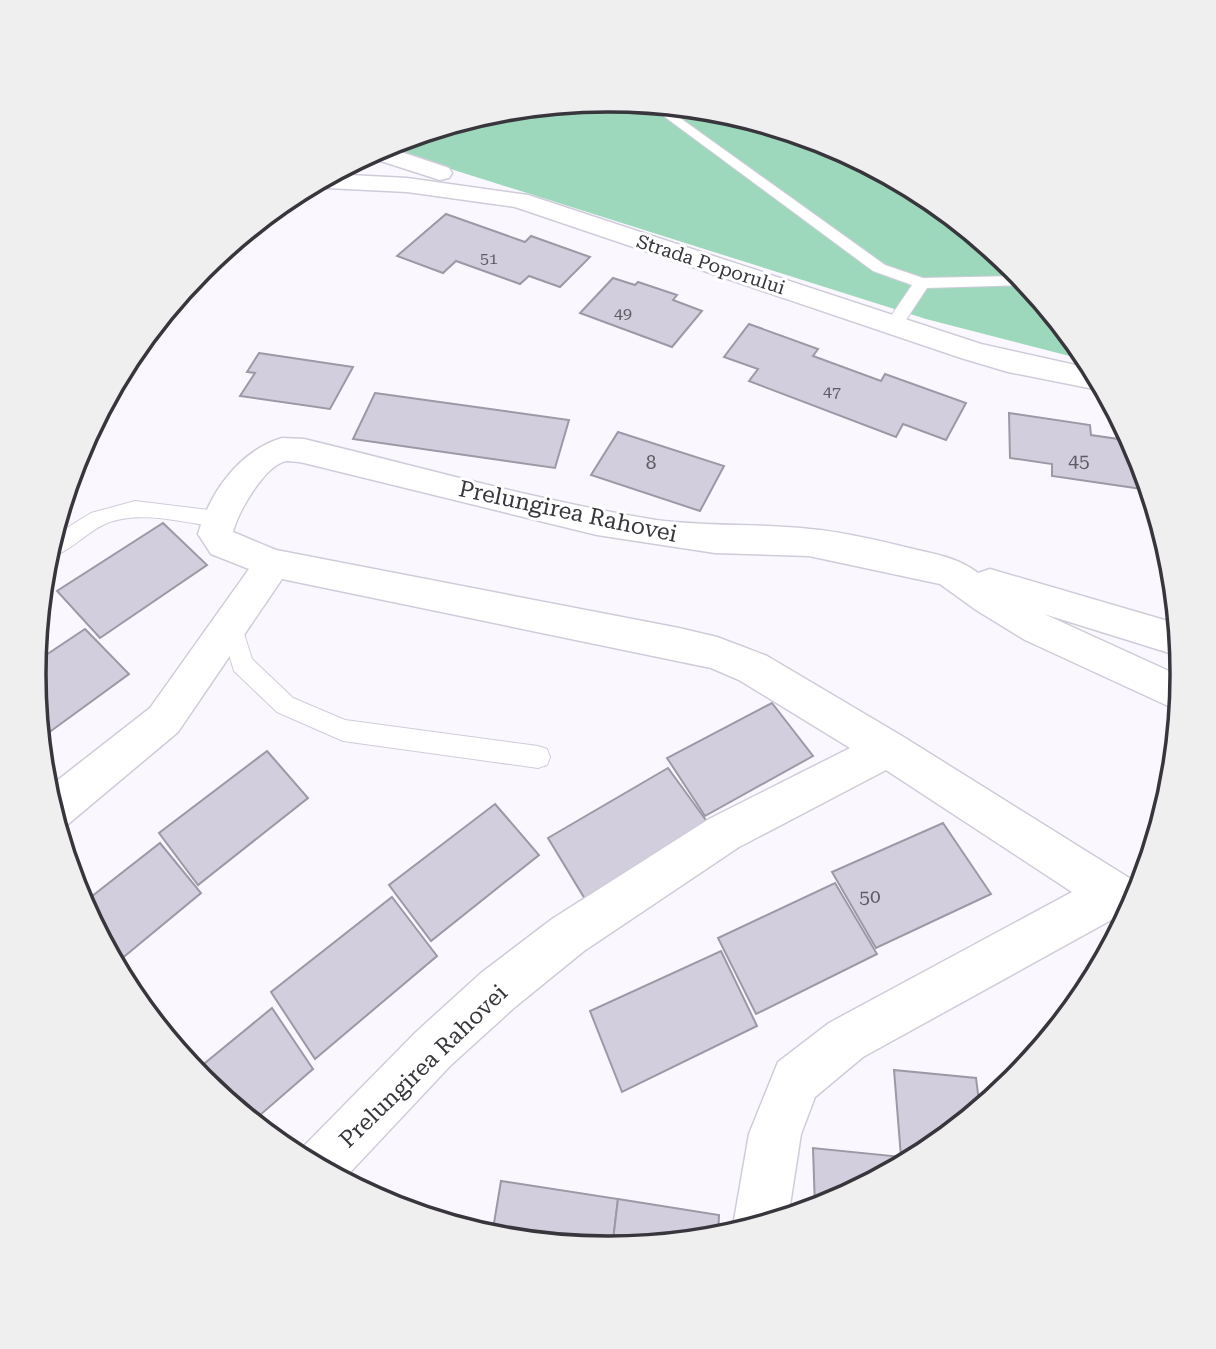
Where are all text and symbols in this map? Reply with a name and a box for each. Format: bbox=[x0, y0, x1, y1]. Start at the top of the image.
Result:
street label: Strada Poporului bbox=[634, 230, 788, 299]
house number: 51 bbox=[480, 249, 498, 268]
house number: 49 bbox=[614, 304, 632, 323]
house number: 47 bbox=[823, 382, 841, 401]
house number: 45 bbox=[1068, 449, 1090, 472]
house number: 8 bbox=[646, 451, 656, 474]
street label: Prelungirea Rahovei bbox=[456, 475, 680, 548]
house number: 50 bbox=[859, 885, 881, 908]
street label: Prelungirea Rahovei bbox=[334, 979, 513, 1153]

